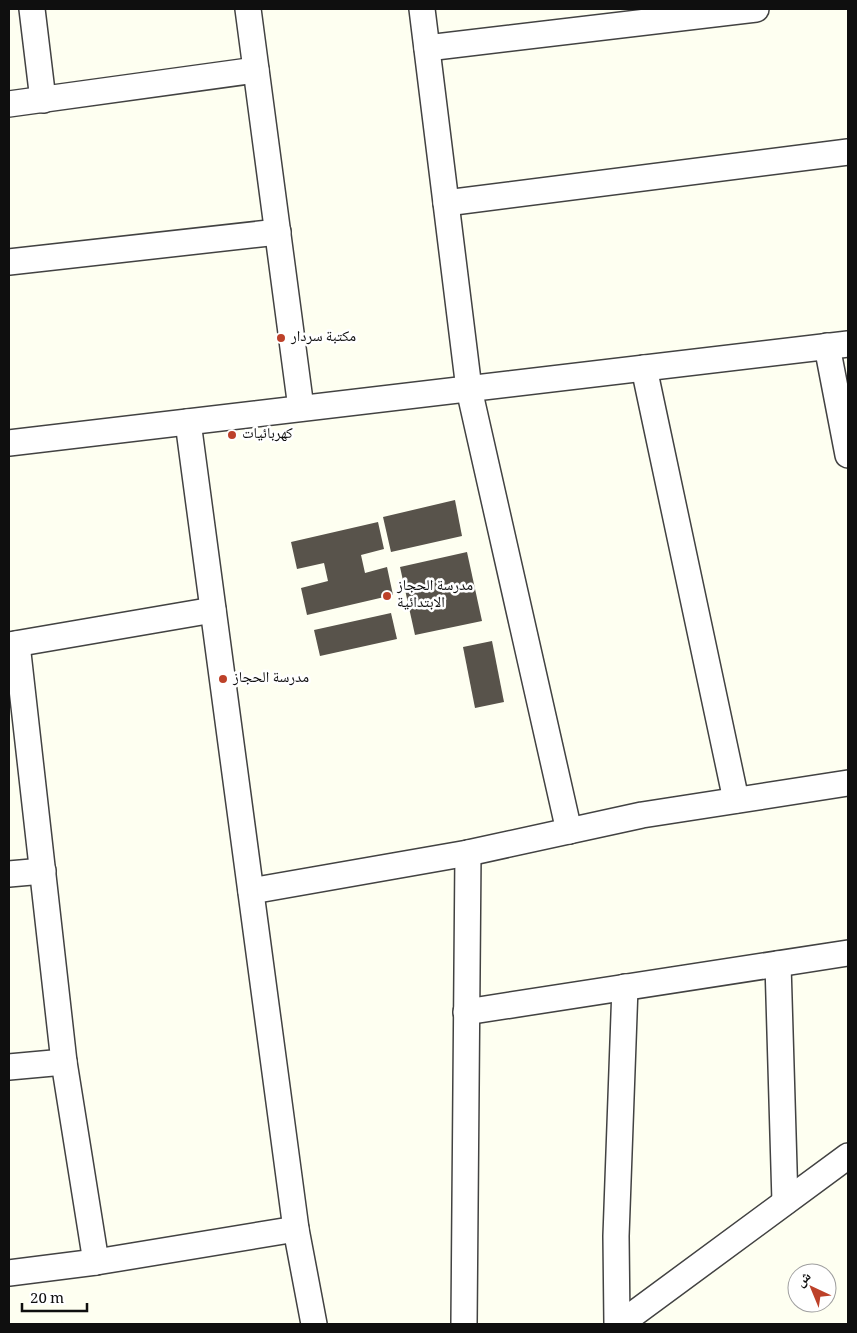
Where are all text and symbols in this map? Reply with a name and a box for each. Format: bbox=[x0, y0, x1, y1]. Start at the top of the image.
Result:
place label: مكتبة سردار bbox=[290, 325, 356, 351]
marker: مكتبة سردار bbox=[275, 332, 287, 344]
place label: كهربائيات bbox=[242, 422, 293, 448]
marker: كهربائيات bbox=[226, 429, 238, 441]
place label: مدرسة الحجاز الابتدائية bbox=[396, 574, 473, 617]
marker: مدرسة الحجاز الابتدائية bbox=[381, 590, 393, 602]
place label: مدرسة الحجاز bbox=[232, 666, 309, 692]
marker: مدرسة الحجاز bbox=[217, 673, 229, 685]
north arrow bbox=[787, 1263, 837, 1313]
text: ش bbox=[791, 1266, 818, 1294]
scale bar bbox=[22, 1280, 88, 1312]
text: 20 m bbox=[30, 1287, 64, 1313]

